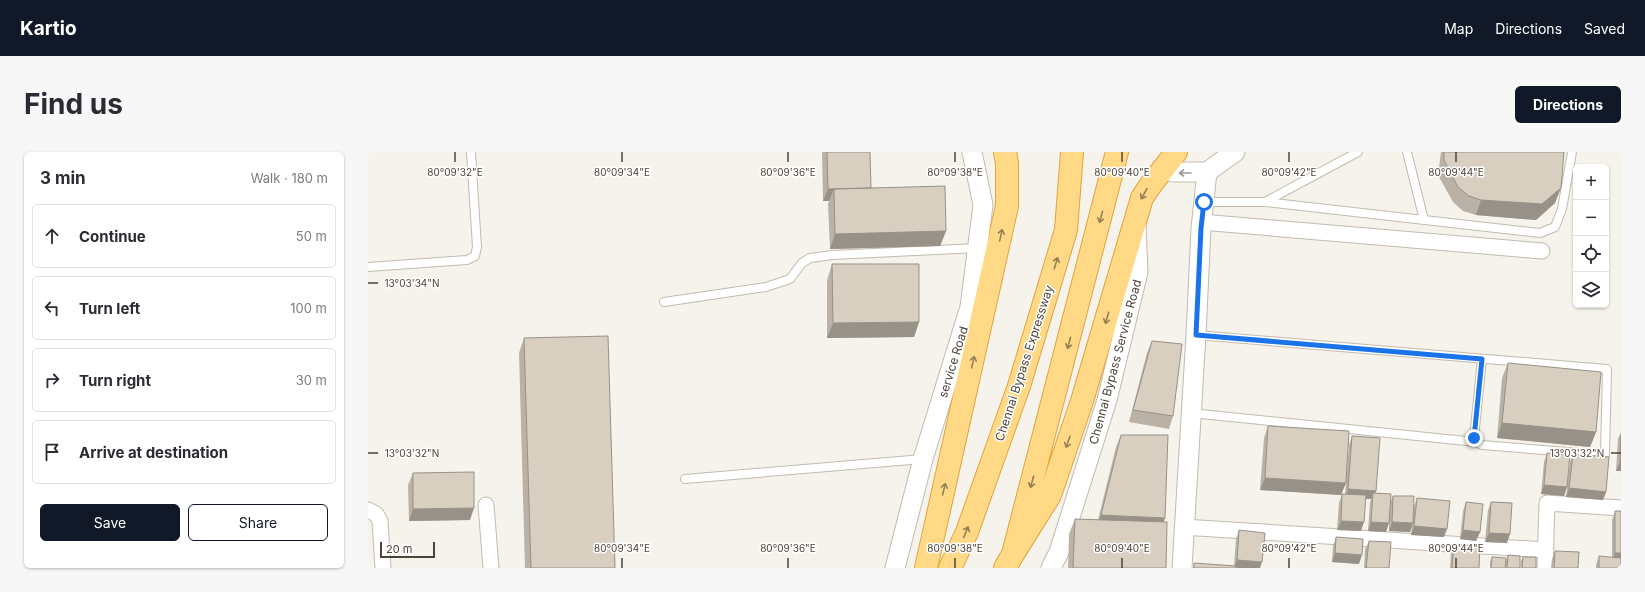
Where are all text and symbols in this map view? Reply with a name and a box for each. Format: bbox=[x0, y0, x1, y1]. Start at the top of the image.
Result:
text: Kartio bbox=[20, 17, 77, 40]
text: Map bbox=[1444, 20, 1473, 37]
text: Directions bbox=[1495, 20, 1562, 37]
text: Saved bbox=[1584, 20, 1625, 37]
button: Directions bbox=[1515, 86, 1621, 123]
text: Find us bbox=[24, 87, 123, 121]
map controls bbox=[1573, 164, 1609, 308]
button: + bbox=[1573, 164, 1609, 200]
text: 80°09'32"E bbox=[427, 166, 483, 178]
text: 80°09'34"E bbox=[594, 166, 650, 178]
text: 80°09'36"E bbox=[760, 166, 816, 178]
text: 80°09'38"E bbox=[927, 166, 983, 178]
text: 80°09'40"E bbox=[1094, 166, 1150, 178]
text: 80°09'42"E bbox=[1261, 166, 1317, 178]
text: 80°09'44"E bbox=[1428, 166, 1484, 178]
text: 3 min bbox=[40, 168, 86, 188]
one-way arrow bbox=[1179, 169, 1192, 176]
text: Walk · 180 m bbox=[251, 170, 328, 186]
one-way arrow bbox=[1140, 188, 1148, 200]
route start bbox=[1195, 193, 1213, 211]
button: − bbox=[1573, 200, 1609, 236]
one-way arrow bbox=[1097, 210, 1105, 223]
icon: ahead bbox=[41, 225, 63, 247]
text: Continue bbox=[79, 227, 146, 246]
text: 50 m bbox=[296, 228, 327, 244]
one-way arrow bbox=[997, 229, 1005, 242]
button: locate bbox=[1573, 236, 1609, 272]
one-way arrow bbox=[1053, 257, 1060, 270]
button: layers bbox=[1573, 272, 1609, 308]
text: 13°03'34"N bbox=[385, 277, 439, 289]
street label: Chennai Bypass Service Road bbox=[1086, 278, 1144, 446]
street label: Chennai Bypass Expressway bbox=[992, 283, 1056, 443]
icon: left bbox=[41, 297, 63, 319]
text: Turn left bbox=[79, 299, 140, 318]
text: 100 m bbox=[290, 300, 327, 316]
one-way arrow bbox=[1103, 312, 1110, 325]
street label: service Road bbox=[935, 324, 971, 400]
one-way arrow bbox=[1064, 336, 1072, 349]
one-way arrow bbox=[969, 356, 977, 369]
icon: right bbox=[41, 369, 63, 391]
text: Turn right bbox=[79, 371, 151, 390]
text: 30 m bbox=[296, 372, 327, 388]
route end bbox=[1465, 429, 1483, 447]
one-way arrow bbox=[1064, 436, 1071, 449]
icon: arrive bbox=[41, 441, 63, 463]
text: Arrive at destination bbox=[79, 443, 228, 462]
text: 13°03'32"N bbox=[385, 447, 439, 459]
text: 13°03'32"N bbox=[1550, 447, 1604, 459]
one-way arrow bbox=[1028, 475, 1035, 488]
one-way arrow bbox=[941, 483, 949, 496]
button: Save bbox=[40, 504, 180, 541]
button: Share bbox=[188, 504, 328, 541]
one-way arrow bbox=[963, 527, 971, 539]
scale bar bbox=[380, 540, 435, 559]
text: 20 m bbox=[386, 542, 412, 556]
text: 80°09'34"E bbox=[594, 542, 650, 554]
text: 80°09'36"E bbox=[760, 542, 816, 554]
text: 80°09'38"E bbox=[927, 542, 983, 554]
text: 80°09'40"E bbox=[1094, 542, 1150, 554]
text: 80°09'42"E bbox=[1261, 542, 1317, 554]
text: 80°09'44"E bbox=[1428, 542, 1484, 554]

